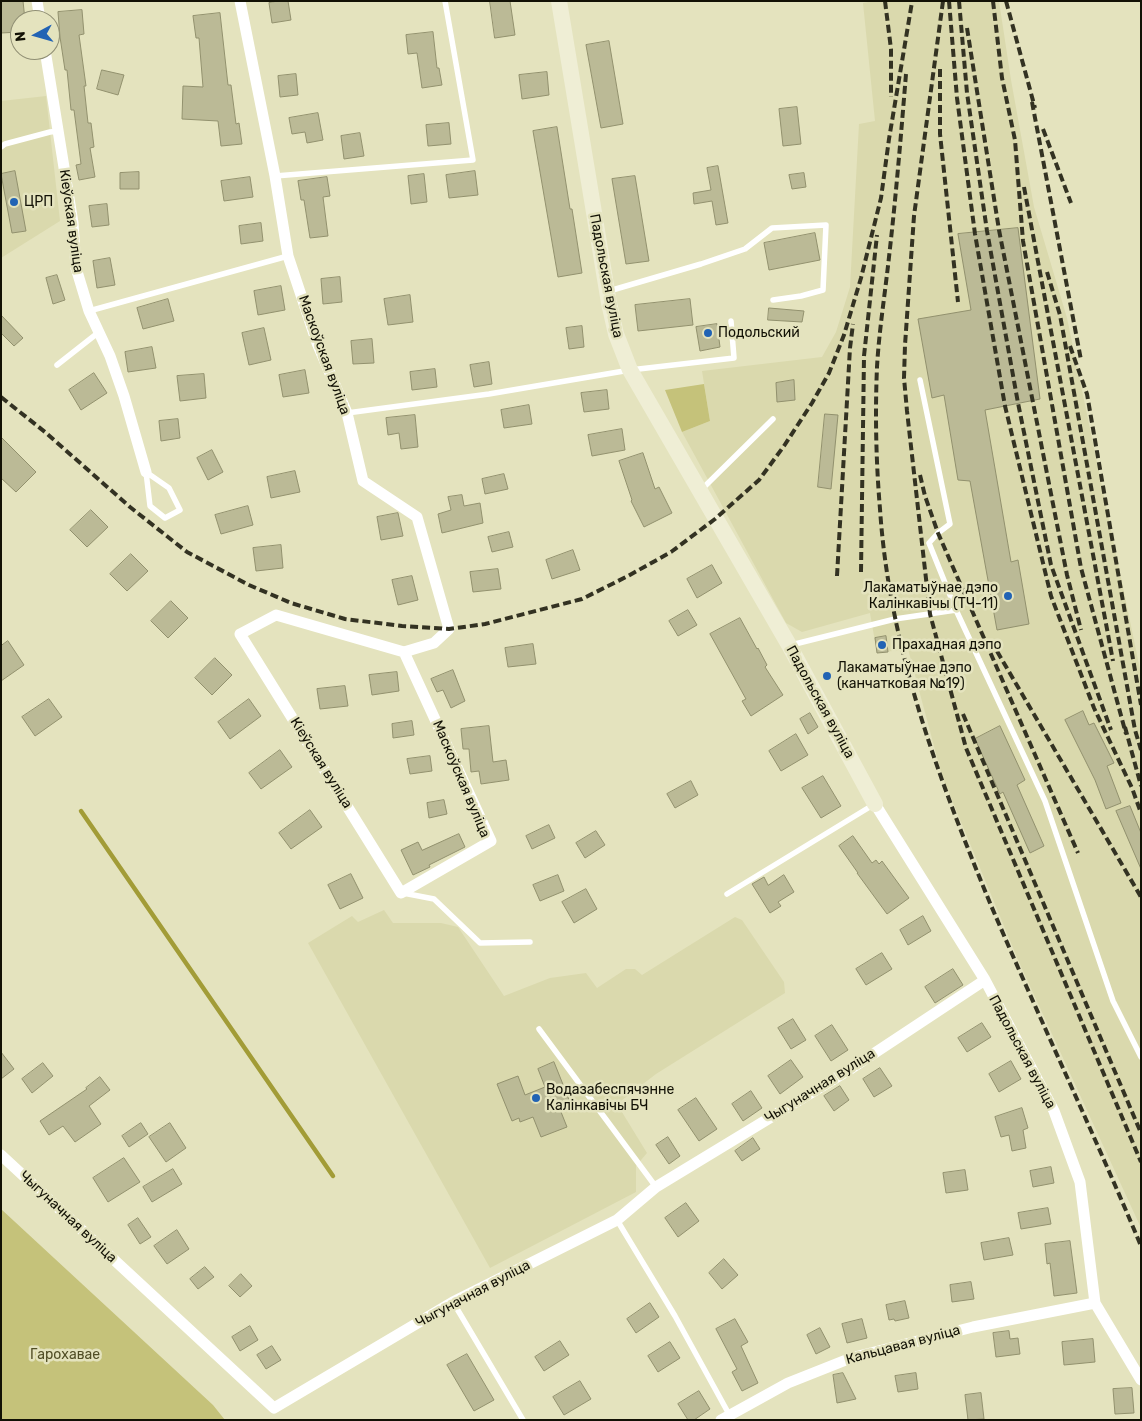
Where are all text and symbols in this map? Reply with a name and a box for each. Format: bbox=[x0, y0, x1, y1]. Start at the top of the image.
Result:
north arrow bbox=[10, 10, 60, 60]
text: N bbox=[12, 31, 30, 42]
street label: Кіеўская вуліца bbox=[55, 168, 87, 274]
place label: ЦРП bbox=[24, 194, 53, 210]
marker: ЦРП bbox=[8, 196, 20, 208]
street label: Падольская вуліца bbox=[586, 212, 626, 340]
street label: Маскоўская вуліца bbox=[295, 293, 353, 417]
place label: Подольский bbox=[718, 325, 800, 341]
marker: Подольский bbox=[702, 327, 714, 339]
place label: Лакаматыўнае дэпо Калінкавічы (ТЧ-11) bbox=[863, 580, 998, 612]
marker: Лакаматыўнае дэпо Калінкавічы (ТЧ-11) bbox=[1002, 590, 1014, 602]
place label: Прахадная дэпо bbox=[892, 637, 1002, 653]
marker: Прахадная дэпо bbox=[876, 639, 888, 651]
street label: Падольская вуліца bbox=[782, 643, 858, 761]
place label: Лакаматыўнае дэпо (канчатковая №19) bbox=[837, 660, 972, 692]
marker: Лакаматыўнае дэпо (канчатковая №19) bbox=[821, 670, 833, 682]
street label: Кіеўская вуліца bbox=[286, 714, 356, 812]
street label: Маскоўская вуліца bbox=[429, 718, 493, 840]
street label: Падольская вуліца bbox=[985, 992, 1059, 1112]
street label: Чыгуначная вуліца bbox=[762, 1045, 878, 1127]
place label: Водазабеспячэнне Калінкавічы БЧ bbox=[546, 1082, 674, 1114]
marker: Водазабеспячэнне Калінкавічы БЧ bbox=[530, 1092, 542, 1104]
street label: Чыгуначная вуліца bbox=[16, 1168, 120, 1266]
street label: Чыгуначная вуліца bbox=[413, 1257, 533, 1331]
street label: Кальцавая вуліца bbox=[844, 1322, 962, 1368]
park label: Гарохавае bbox=[30, 1347, 100, 1363]

